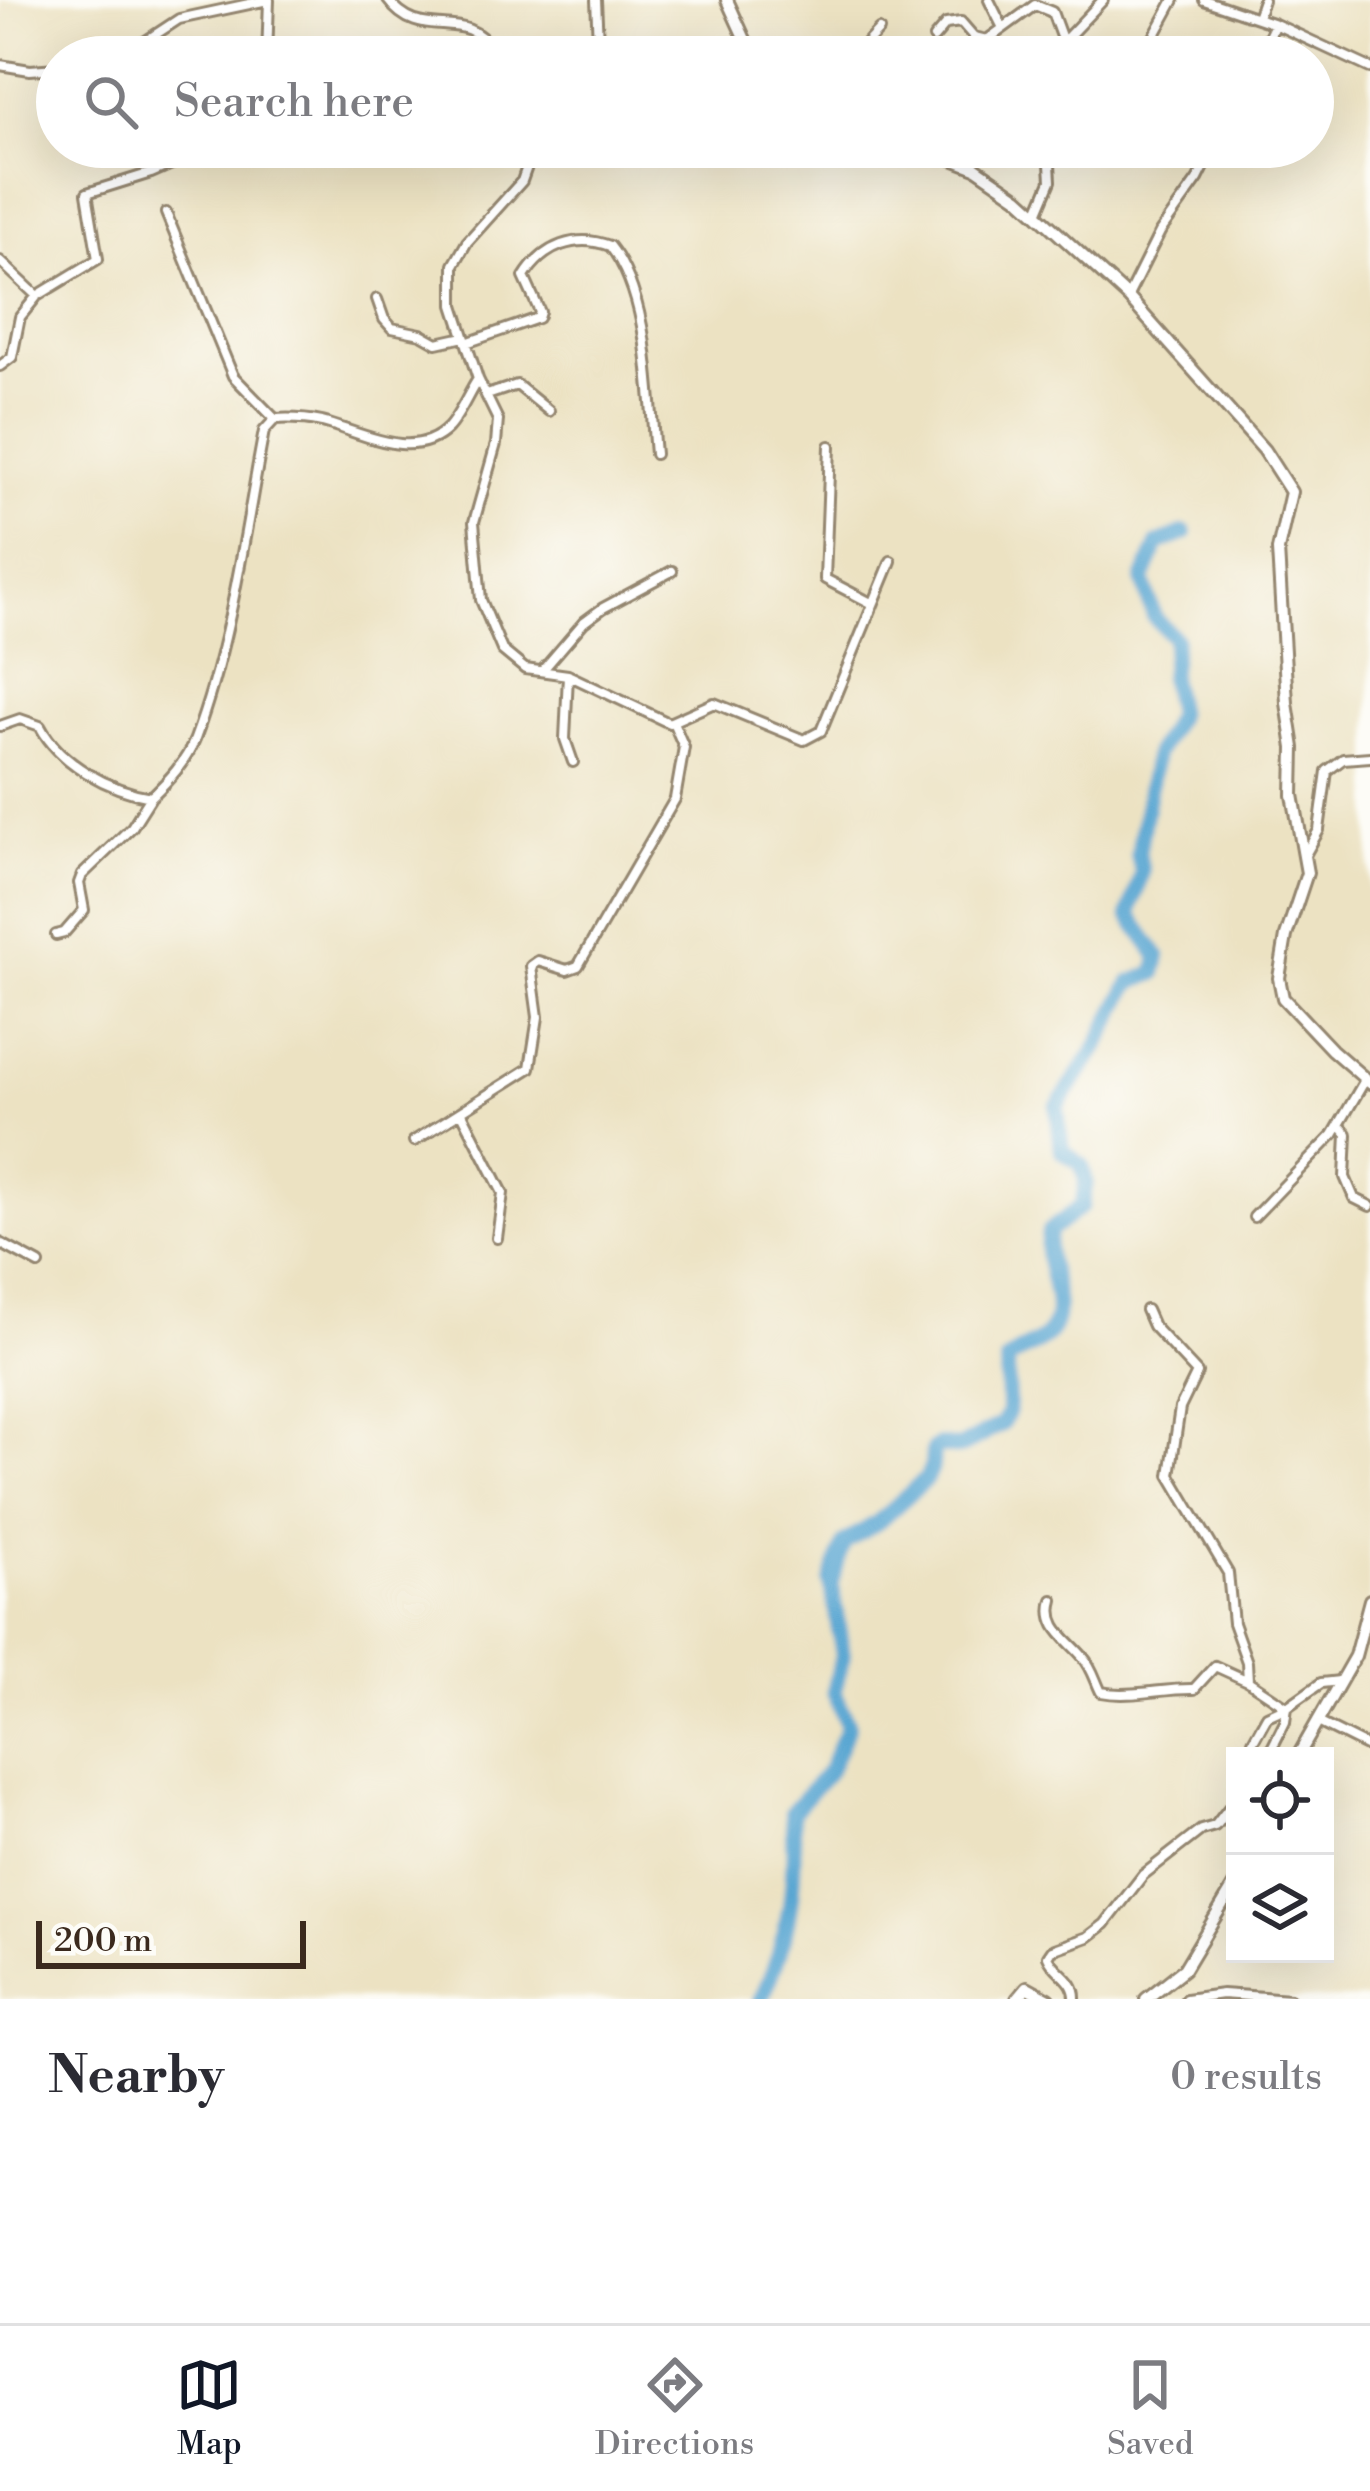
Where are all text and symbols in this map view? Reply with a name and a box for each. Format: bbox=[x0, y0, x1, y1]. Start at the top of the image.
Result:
search box bbox=[36, 36, 1334, 168]
icon: search bbox=[78, 69, 144, 135]
text: Search here bbox=[174, 74, 414, 131]
map controls bbox=[1226, 1747, 1334, 1963]
button: locate bbox=[1226, 1747, 1334, 1855]
button: layers bbox=[1226, 1855, 1334, 1963]
scale bar bbox=[36, 1915, 306, 1968]
text: 200 m bbox=[54, 1921, 152, 1962]
text: Nearby bbox=[48, 2045, 224, 2109]
text: 0 results bbox=[1170, 2053, 1322, 2102]
tab: Map bbox=[176, 2352, 242, 2465]
tab: Directions bbox=[595, 2352, 754, 2465]
tab: Saved bbox=[1107, 2352, 1194, 2465]

